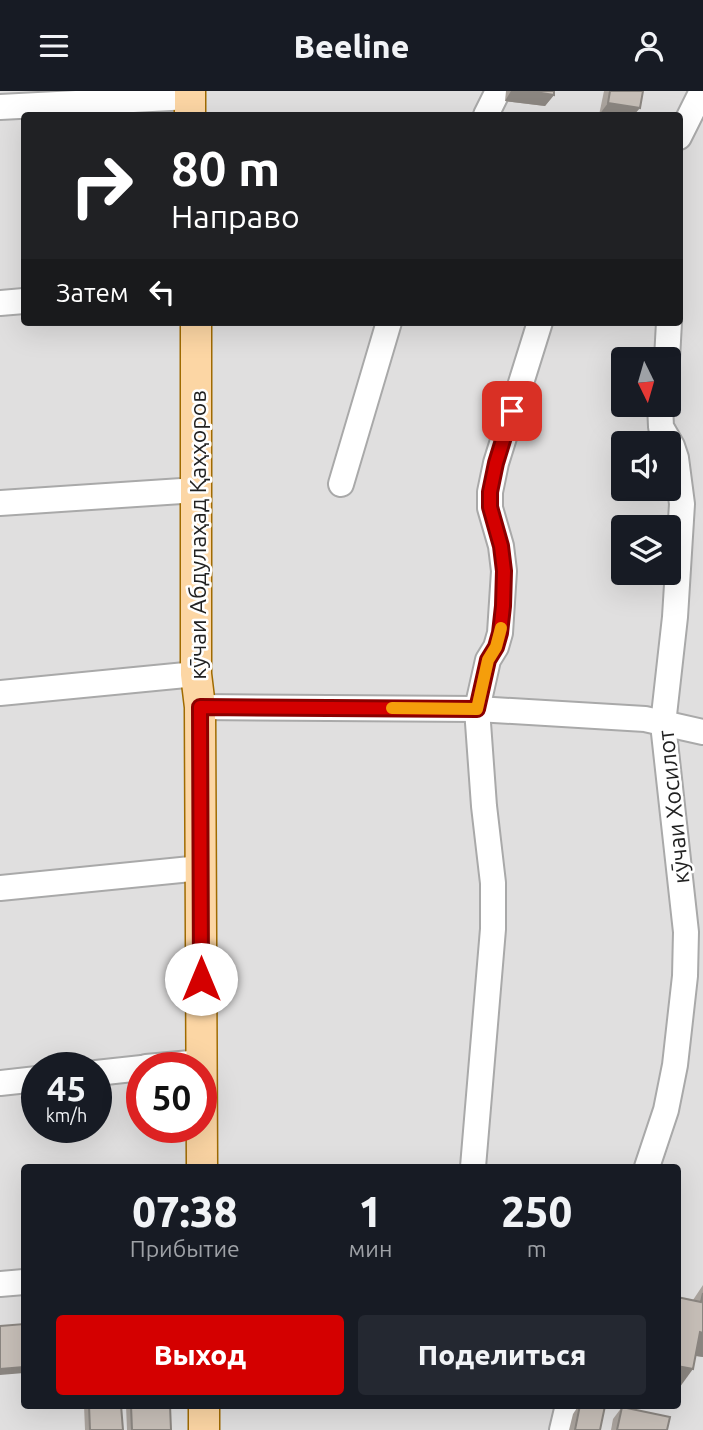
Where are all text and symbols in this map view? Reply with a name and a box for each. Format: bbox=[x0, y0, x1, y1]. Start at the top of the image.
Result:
icon: menu bbox=[35, 27, 73, 65]
icon: person bbox=[630, 27, 668, 65]
text: Beeline bbox=[294, 28, 409, 64]
icon: right bbox=[56, 140, 147, 231]
text: 80 m bbox=[171, 140, 280, 195]
text: Направо bbox=[171, 198, 300, 234]
icon: left bbox=[143, 273, 181, 311]
text: Затем bbox=[56, 278, 129, 307]
north arrow bbox=[611, 347, 681, 417]
map controls bbox=[611, 347, 681, 585]
pin bbox=[482, 381, 542, 441]
street label: кӯчаи Абдулаҳад Қаҳҳоров bbox=[185, 390, 210, 680]
icon: arrive bbox=[493, 392, 531, 430]
button: sound bbox=[611, 431, 681, 501]
button: layers bbox=[611, 515, 681, 585]
street label: кӯчаи Хосилот bbox=[652, 729, 694, 885]
position arrow bbox=[164, 942, 238, 1016]
speed limit sign: 50 bbox=[126, 1052, 217, 1143]
text: 45 bbox=[47, 1068, 86, 1108]
text: km/h bbox=[46, 1105, 87, 1125]
text: 07:38 bbox=[132, 1188, 237, 1235]
text: 1 bbox=[359, 1188, 382, 1235]
text: 250 bbox=[501, 1188, 572, 1235]
text: Прибытие bbox=[130, 1236, 240, 1261]
text: мин bbox=[349, 1236, 392, 1261]
text: m bbox=[527, 1236, 547, 1261]
button: Выход bbox=[56, 1315, 344, 1395]
button: Поделиться bbox=[358, 1315, 646, 1395]

